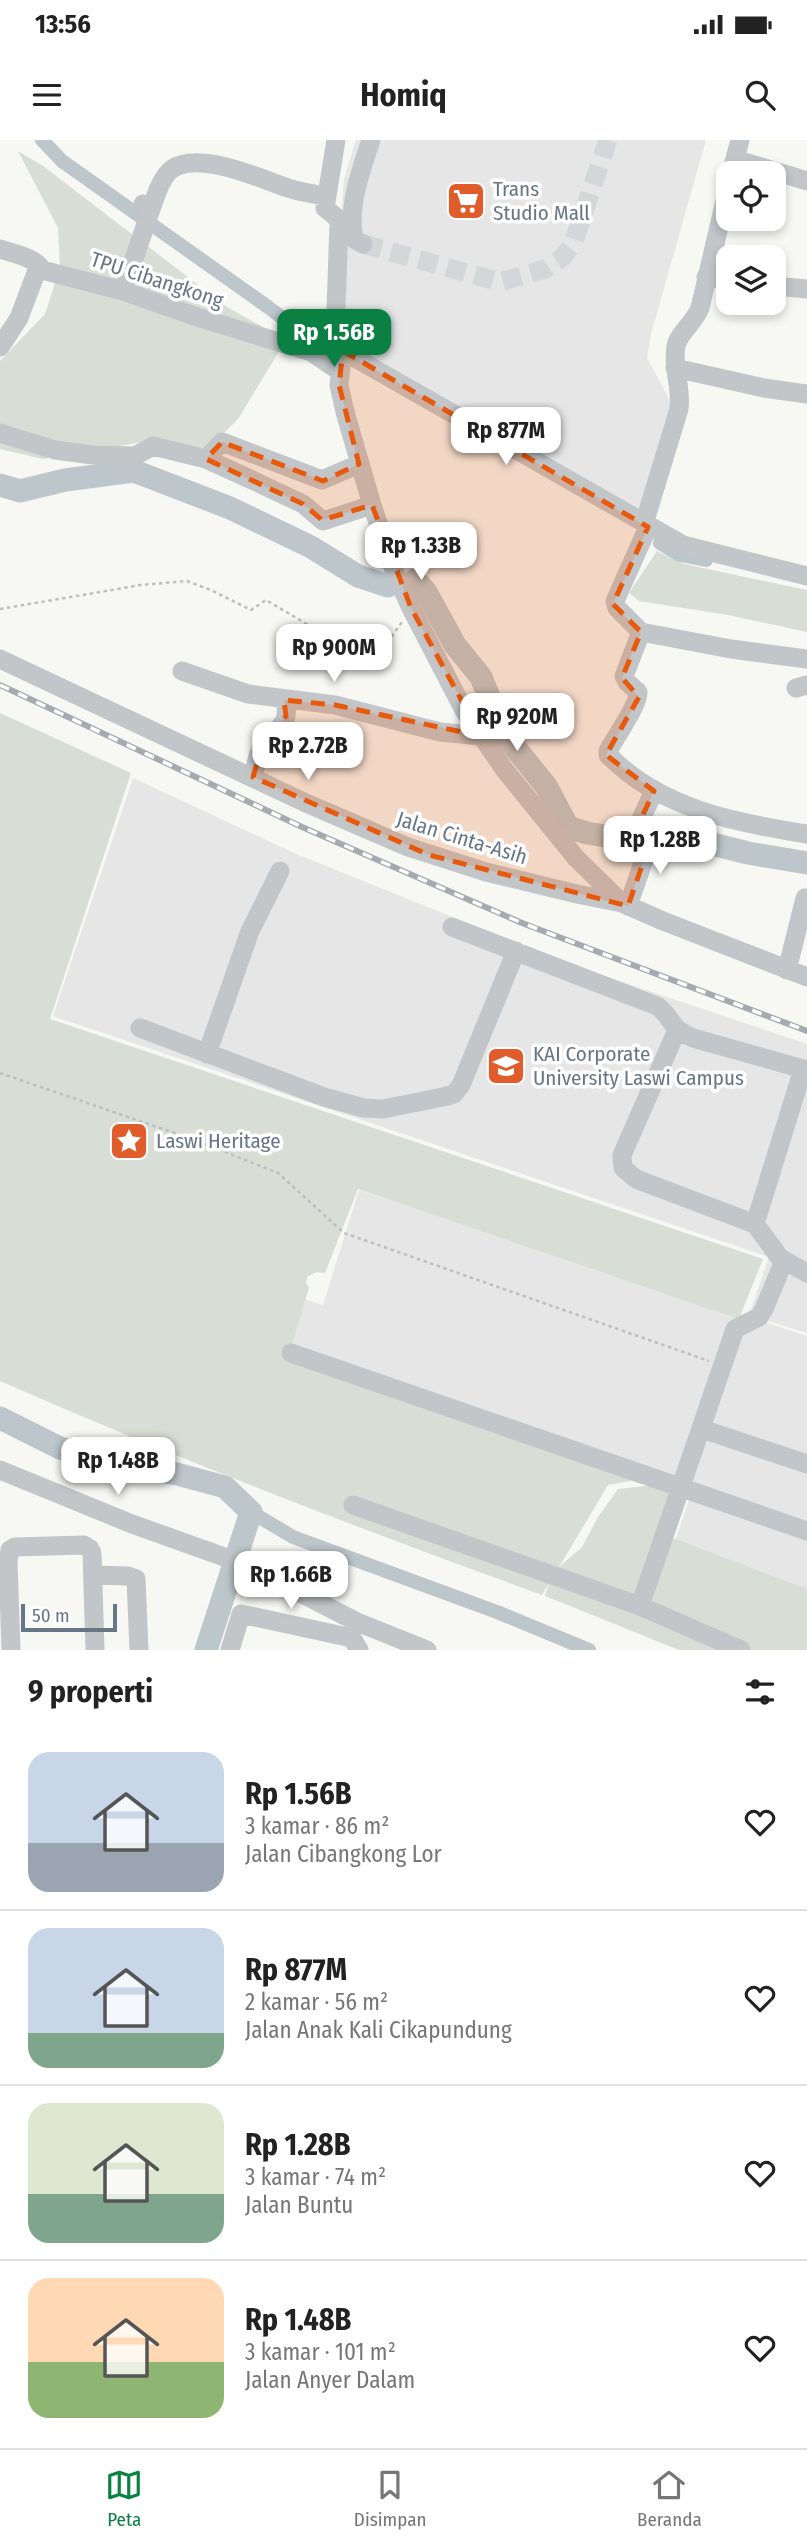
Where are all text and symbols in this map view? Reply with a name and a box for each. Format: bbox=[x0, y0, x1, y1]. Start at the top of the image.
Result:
text: 13:56 bbox=[35, 9, 91, 40]
icon: menu bbox=[28, 76, 66, 114]
text: Homiq bbox=[360, 76, 447, 114]
icon: search bbox=[741, 76, 779, 114]
map controls bbox=[716, 161, 786, 315]
button: locate bbox=[716, 161, 786, 231]
place label: Trans Studio Mall bbox=[493, 176, 590, 226]
supermarket icon: Trans Studio Mall bbox=[445, 180, 487, 222]
button: layers bbox=[716, 245, 786, 315]
street label: TPU Cibangkong bbox=[87, 246, 227, 314]
pin: Rp 1.56B bbox=[262, 310, 406, 369]
text: Rp 1.56B bbox=[293, 318, 375, 346]
pin: Rp 877M bbox=[441, 408, 571, 467]
text: Rp 877M bbox=[467, 416, 545, 444]
pin: Rp 1.33B bbox=[349, 522, 493, 582]
text: Rp 1.33B bbox=[381, 531, 461, 559]
pin: Rp 900M bbox=[269, 624, 399, 684]
text: Rp 900M bbox=[292, 633, 376, 661]
pin: Rp 920M bbox=[452, 694, 582, 753]
text: Rp 920M bbox=[476, 702, 558, 730]
pin: Rp 2.72B bbox=[236, 722, 380, 782]
text: Rp 2.72B bbox=[268, 731, 348, 759]
street label: Jalan Cinta-Asih bbox=[394, 806, 530, 870]
pin: Rp 1.28B bbox=[588, 816, 732, 876]
text: Rp 1.28B bbox=[620, 825, 700, 853]
place label: KAI Corporate University Laswi Campus bbox=[533, 1041, 744, 1091]
school or university icon: KAI Corporate University Laswi Campus bbox=[485, 1045, 527, 1087]
place icon: Laswi Heritage bbox=[108, 1120, 150, 1162]
place label: Laswi Heritage bbox=[156, 1128, 281, 1154]
pin: Rp 1.48B bbox=[46, 1438, 190, 1497]
text: Rp 1.48B bbox=[77, 1446, 159, 1474]
pin: Rp 1.66B bbox=[219, 1552, 363, 1611]
text: Rp 1.66B bbox=[250, 1560, 332, 1588]
scale bar bbox=[21, 1601, 117, 1633]
text: 50 m bbox=[32, 1604, 70, 1627]
icon: filters bbox=[741, 1673, 779, 1711]
text: 9 properti bbox=[28, 1674, 153, 1710]
text: Rp 1.56B bbox=[245, 1776, 351, 1812]
icon: home bbox=[84, 1780, 168, 1864]
icon: heart bbox=[741, 1803, 779, 1841]
text: 3 kamar · 86 m² bbox=[245, 1812, 389, 1840]
text: Jalan Cibangkong Lor bbox=[245, 1840, 442, 1868]
text: Rp 877M bbox=[245, 1952, 347, 1988]
icon: home bbox=[84, 1956, 168, 2040]
icon: heart bbox=[741, 1979, 779, 2017]
text: 2 kamar · 56 m² bbox=[245, 1988, 388, 2016]
text: Jalan Anak Kali Cikapundung bbox=[245, 2016, 512, 2044]
text: Rp 1.28B bbox=[245, 2127, 350, 2163]
icon: home bbox=[84, 2131, 168, 2215]
icon: heart bbox=[741, 2154, 779, 2192]
text: 3 kamar · 74 m² bbox=[245, 2163, 386, 2191]
text: Jalan Buntu bbox=[245, 2191, 353, 2219]
text: Rp 1.48B bbox=[245, 2302, 351, 2338]
icon: home bbox=[84, 2306, 168, 2390]
icon: heart bbox=[741, 2329, 779, 2367]
text: 3 kamar · 101 m² bbox=[245, 2338, 396, 2366]
text: Jalan Anyer Dalam bbox=[245, 2366, 415, 2394]
tab: Peta bbox=[105, 2466, 143, 2531]
tab: Disimpan bbox=[354, 2466, 426, 2531]
tab: Beranda bbox=[637, 2466, 702, 2531]

